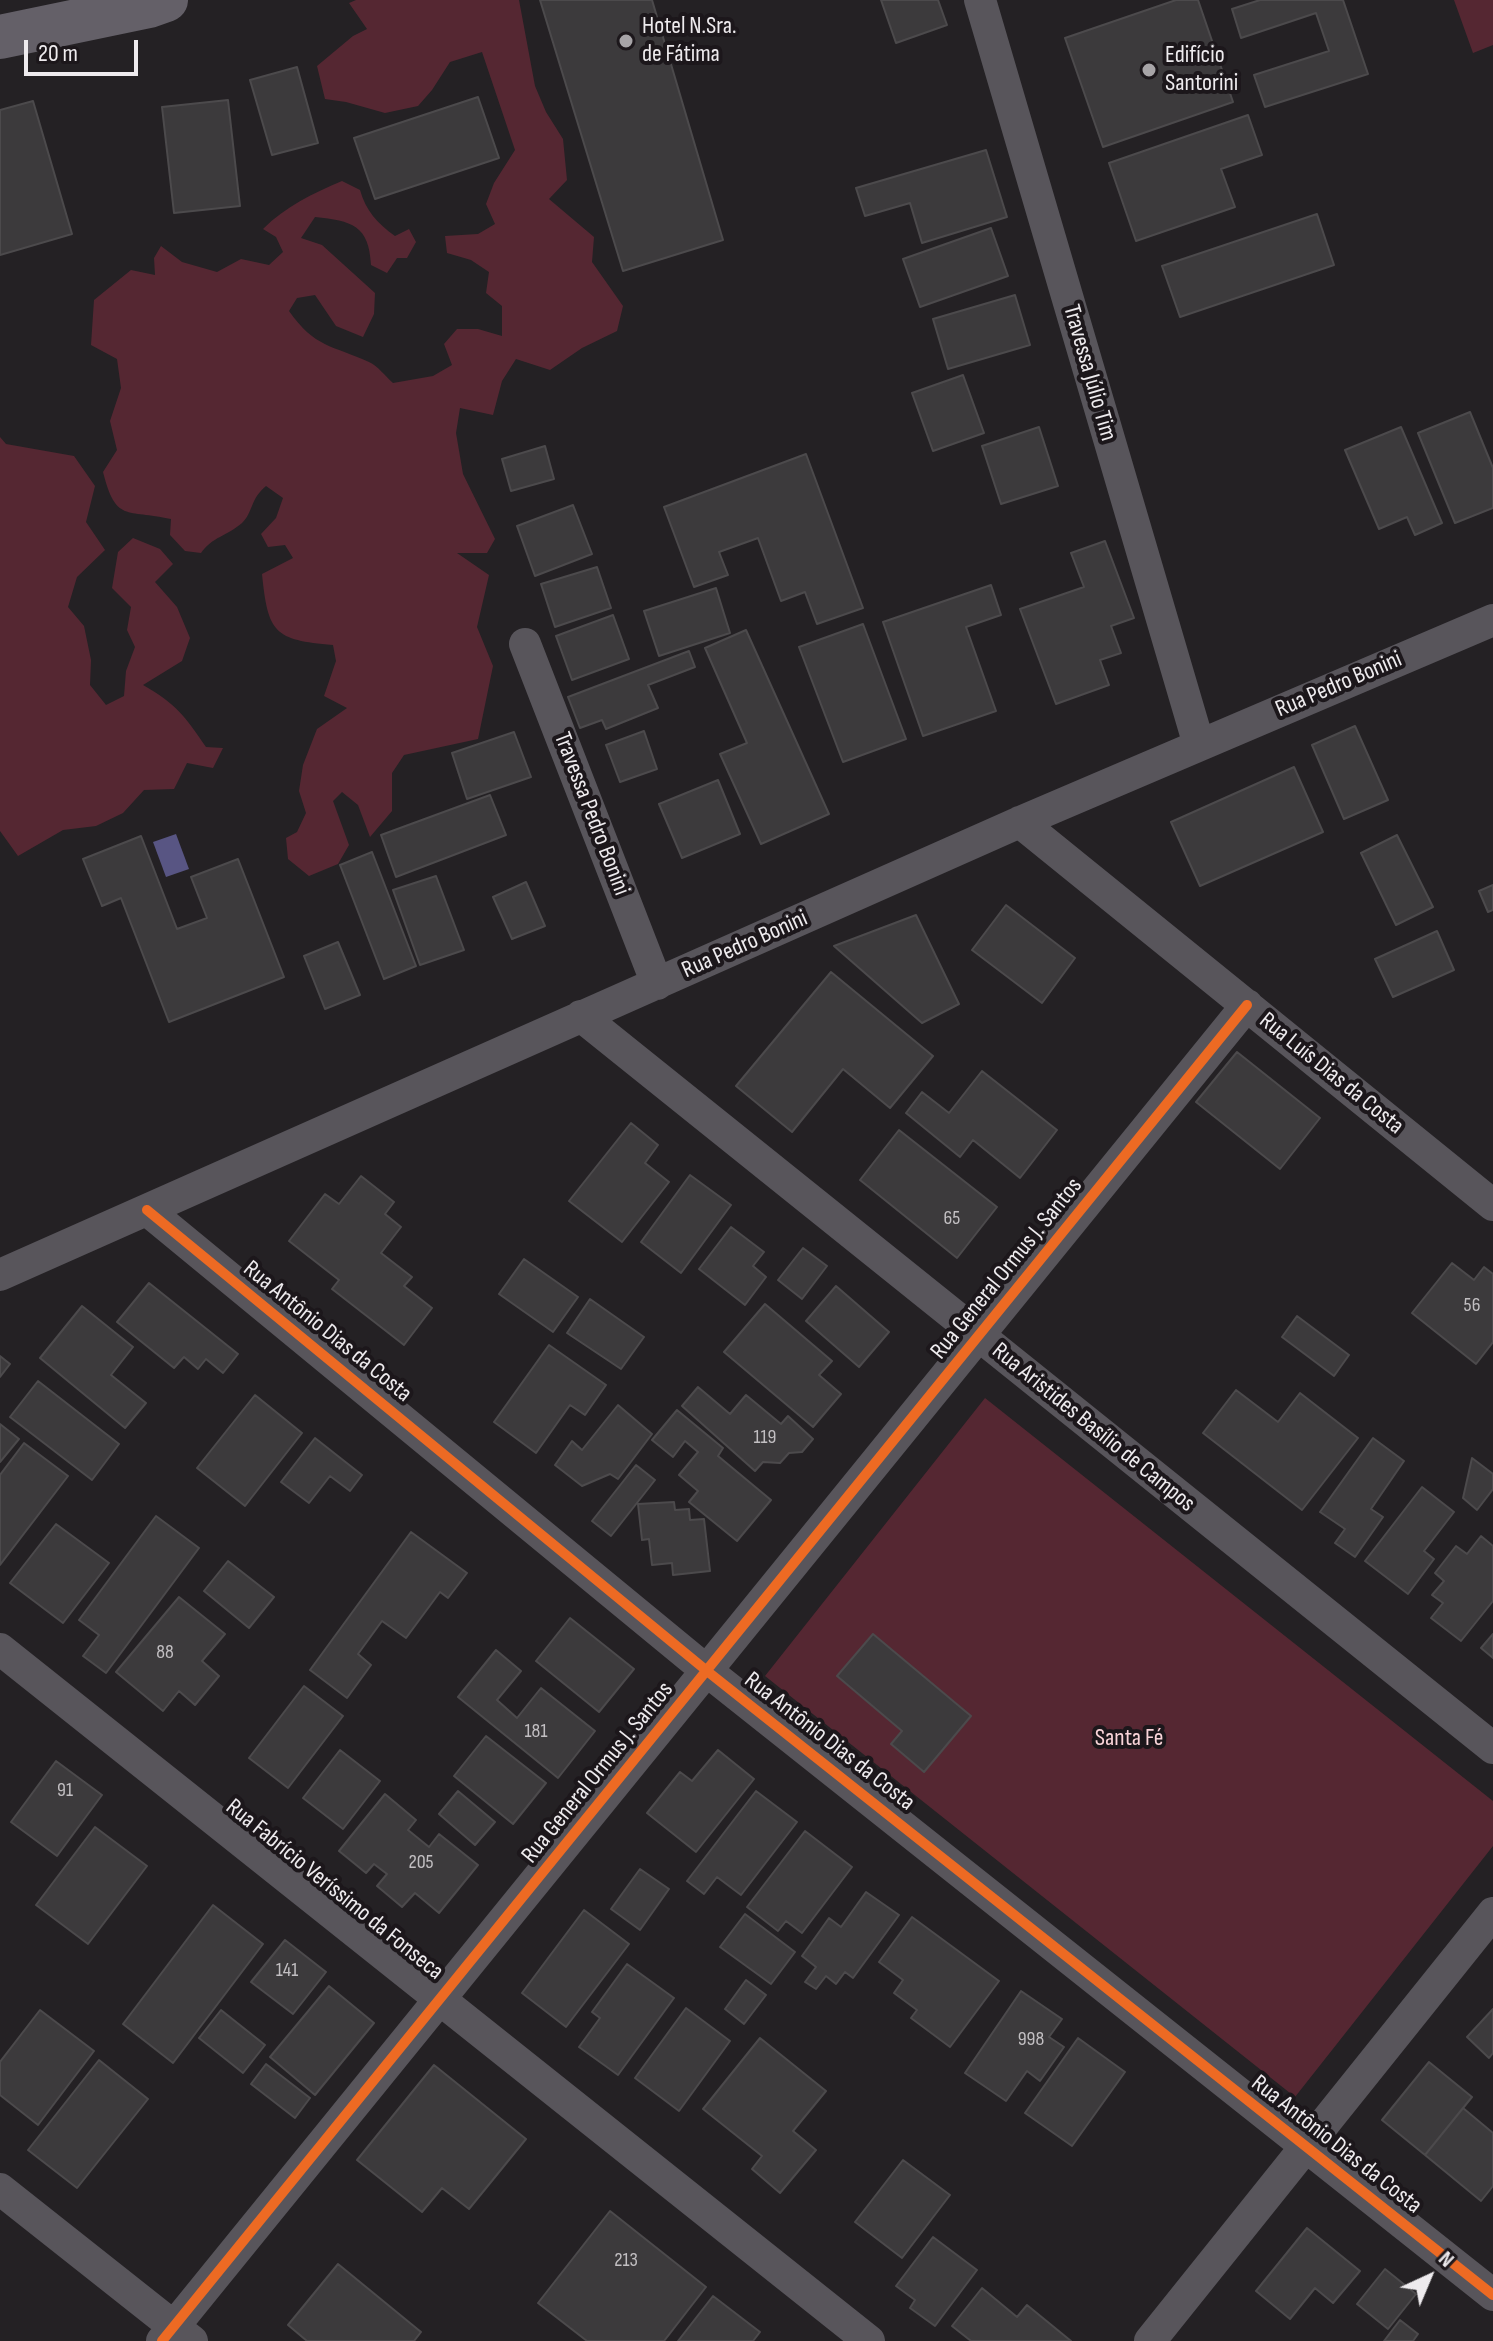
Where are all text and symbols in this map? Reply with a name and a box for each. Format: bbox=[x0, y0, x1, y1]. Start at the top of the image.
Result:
place label: Hotel N.Sra. de Fátima bbox=[642, 13, 737, 69]
scale bar bbox=[28, 24, 142, 74]
marker: Hotel N.Sra. de Fátima bbox=[617, 32, 635, 50]
text: 20 m bbox=[38, 39, 78, 68]
place label: Edifício Santorini bbox=[1165, 42, 1238, 98]
marker: Edifício Santorini bbox=[1140, 61, 1158, 79]
street label: Travessa Júlio Tim bbox=[1056, 302, 1122, 444]
street label: Rua Pedro Bonini bbox=[1272, 645, 1406, 725]
street label: Travessa Pedro Bonini bbox=[547, 728, 635, 900]
street label: Rua Pedro Bonini bbox=[678, 905, 812, 985]
street label: Rua Luís Dias da Costa bbox=[1253, 1007, 1409, 1141]
street label: Rua General Ormus J. Santos bbox=[925, 1173, 1089, 1365]
house number: 65 bbox=[944, 1207, 960, 1231]
street label: Rua Antônio Dias da Costa bbox=[237, 1255, 417, 1409]
house number: 56 bbox=[1464, 1294, 1480, 1318]
street label: Rua Aristides Basílio de Campos bbox=[986, 1337, 1200, 1519]
house number: 119 bbox=[754, 1426, 776, 1450]
house number: 88 bbox=[156, 1641, 174, 1665]
street label: Rua Antônio Dias da Costa bbox=[738, 1667, 920, 1817]
street label: Rua General Ormus J. Santos bbox=[516, 1677, 680, 1869]
house number: 181 bbox=[525, 1720, 547, 1744]
park label: Santa Fé bbox=[1095, 1725, 1163, 1753]
house number: 91 bbox=[57, 1779, 73, 1803]
street label: Rua Fabrício Veríssimo da Fonseca bbox=[219, 1793, 449, 1987]
house number: 205 bbox=[408, 1851, 434, 1875]
house number: 141 bbox=[276, 1959, 298, 1983]
house number: 998 bbox=[1018, 2028, 1044, 2052]
street label: Rua Antônio Dias da Costa bbox=[1245, 2070, 1427, 2220]
north arrow bbox=[1389, 2237, 1469, 2317]
text: N bbox=[1432, 2246, 1460, 2273]
house number: 213 bbox=[614, 2249, 638, 2273]

